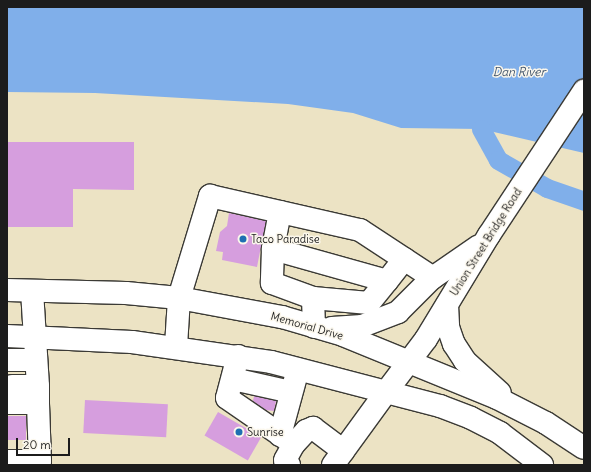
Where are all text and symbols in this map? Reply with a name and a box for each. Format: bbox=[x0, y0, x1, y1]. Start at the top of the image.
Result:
water label: Dan River bbox=[493, 65, 545, 79]
street label: Union Street Bridge Road bbox=[447, 186, 525, 298]
place label: Taco Paradise bbox=[251, 232, 320, 246]
marker: Taco Paradise bbox=[238, 234, 248, 244]
street label: Memorial Drive bbox=[269, 309, 345, 343]
place label: Sunrise bbox=[247, 425, 284, 439]
marker: Sunrise bbox=[234, 427, 244, 437]
scale bar bbox=[18, 430, 72, 456]
text: 20 m bbox=[23, 437, 51, 452]

